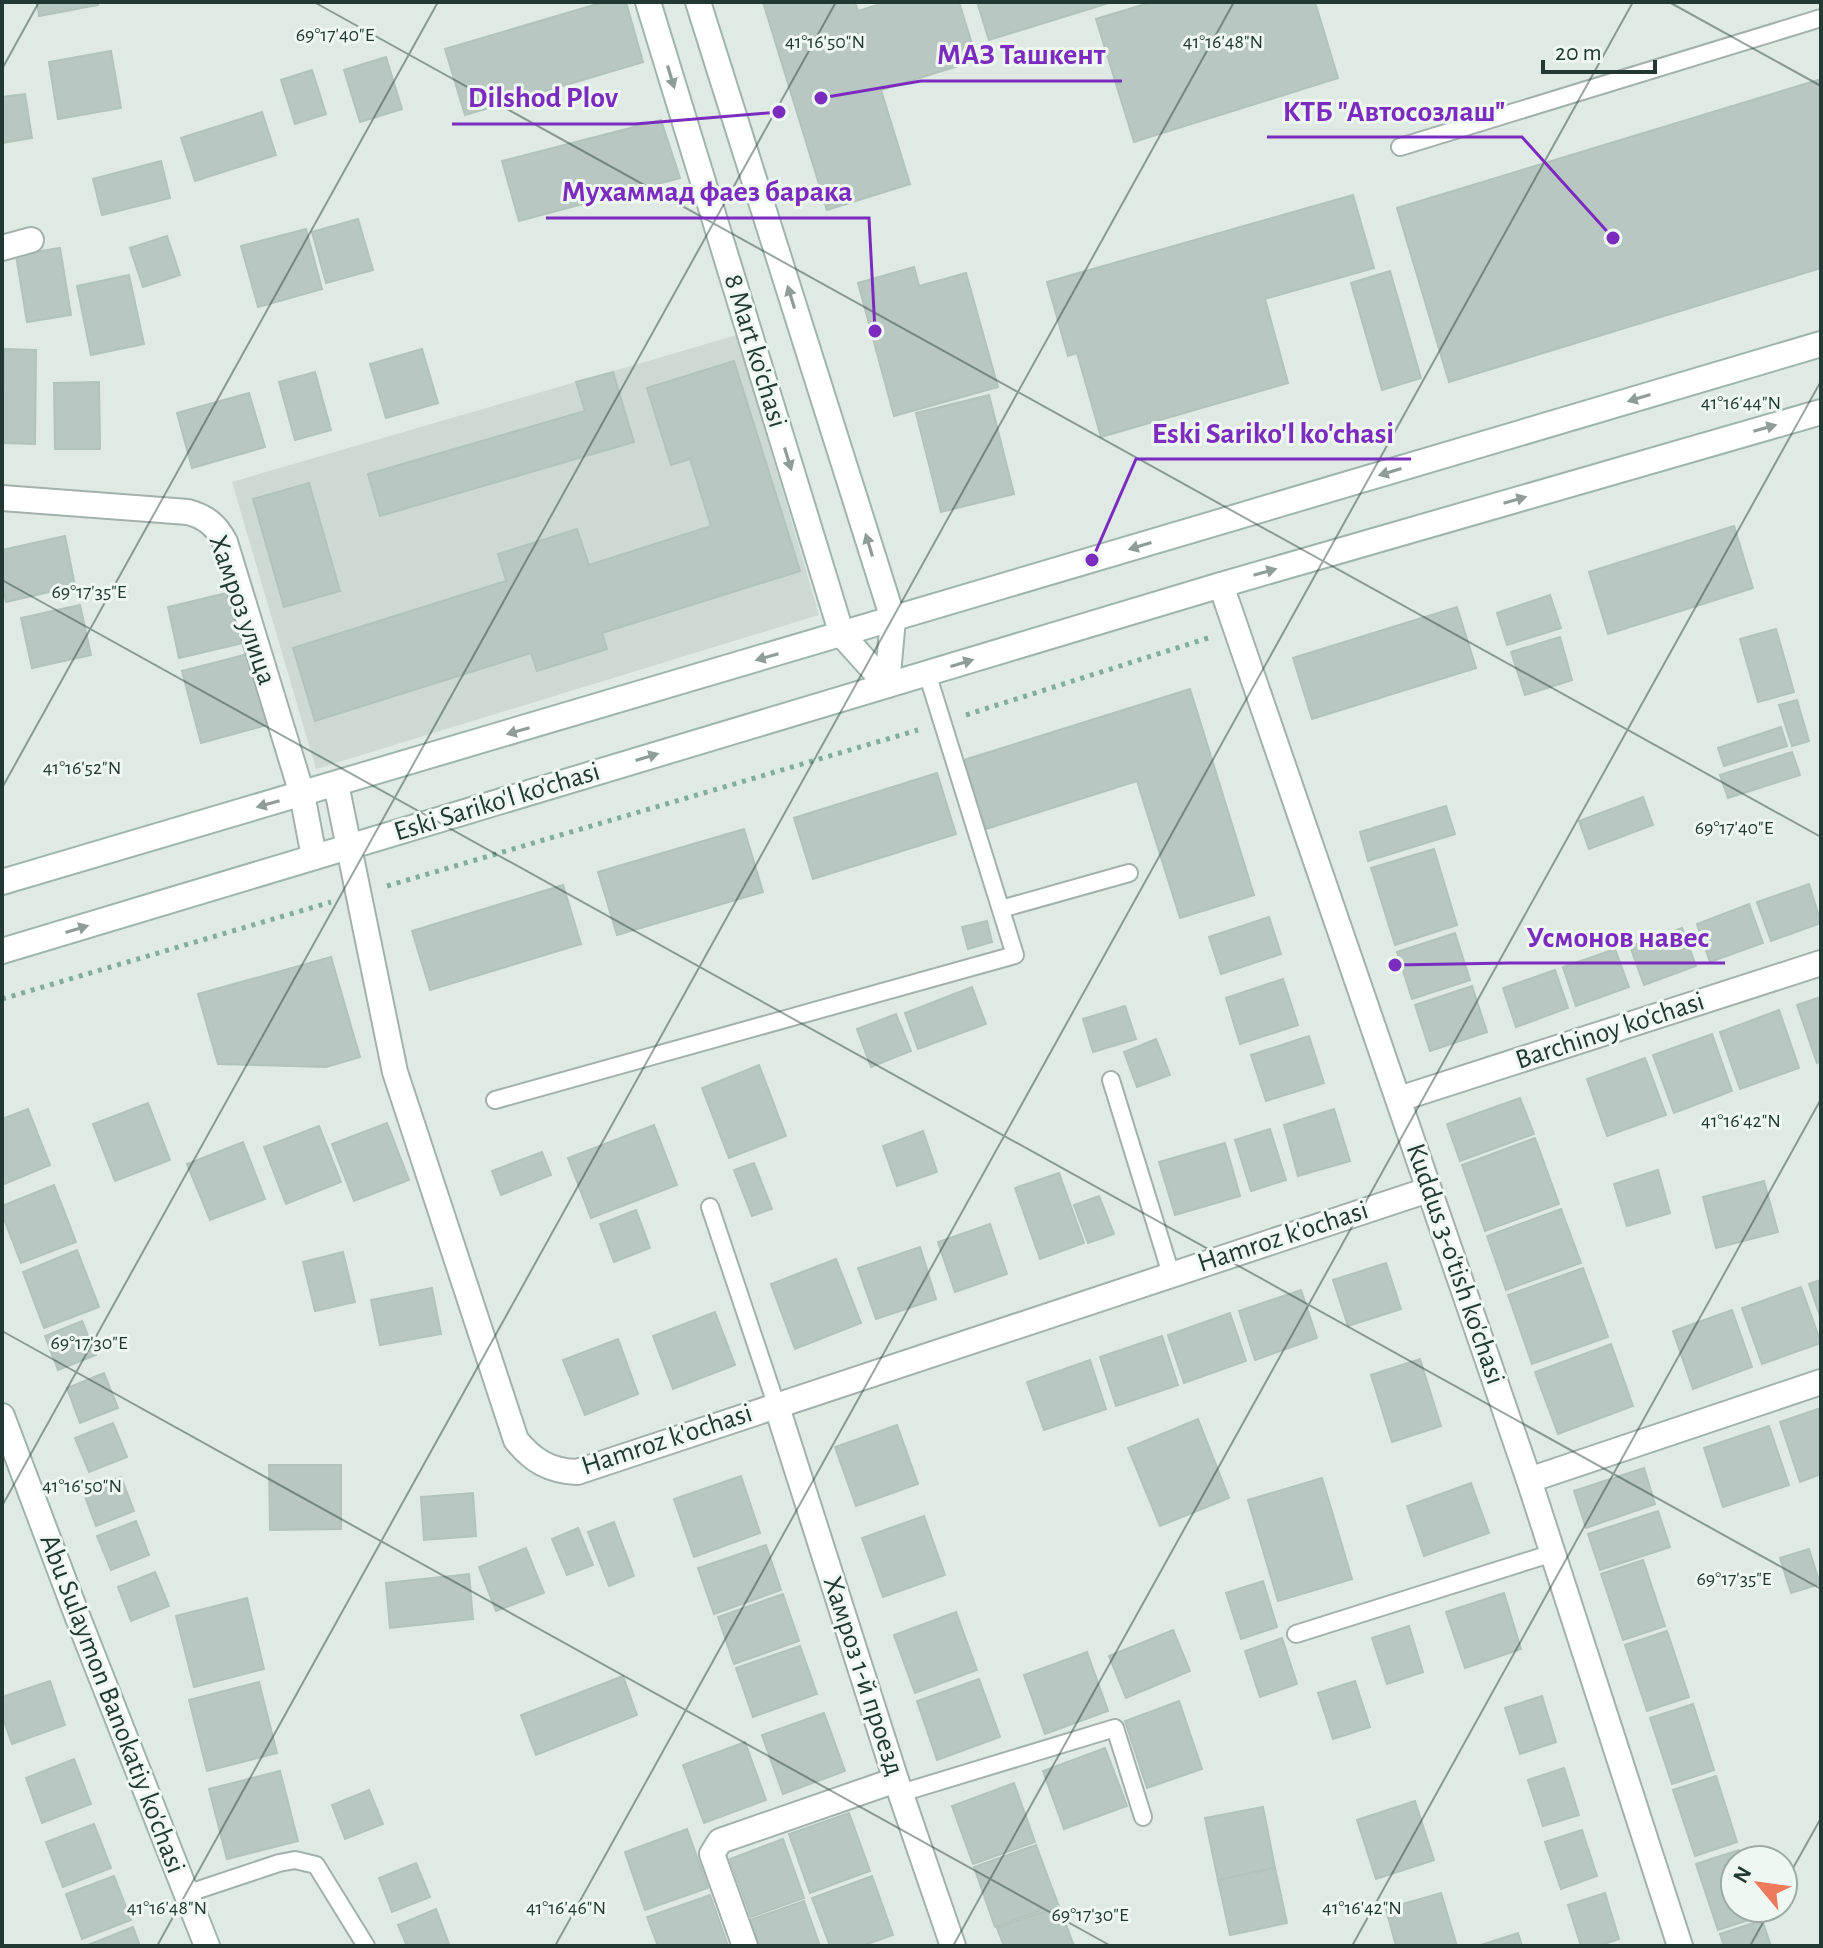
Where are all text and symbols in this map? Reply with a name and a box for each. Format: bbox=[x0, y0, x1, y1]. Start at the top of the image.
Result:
scale bar bbox=[1543, 24, 1655, 74]
text: 69°17'40"E bbox=[296, 25, 375, 45]
callout: МАЗ Ташкент bbox=[921, 27, 1122, 81]
text: 41°16'50"N bbox=[785, 32, 865, 52]
text: 41°16'48"N bbox=[1183, 32, 1263, 52]
text: МАЗ Ташкент bbox=[937, 40, 1106, 70]
text: 20 m bbox=[1555, 41, 1602, 65]
one-way arrow bbox=[665, 65, 678, 89]
callout: Dilshod Plov bbox=[452, 70, 635, 124]
text: Dilshod Plov bbox=[468, 83, 619, 113]
callout: КТБ "Автосозлаш" bbox=[1267, 83, 1522, 137]
text: КТБ "Автосозлаш" bbox=[1283, 97, 1505, 127]
callout: Мухаммад фаез барака bbox=[546, 164, 869, 218]
text: Мухаммад фаез барака bbox=[562, 177, 852, 207]
street label: 8 Mart ko'chasi bbox=[718, 271, 792, 431]
one-way arrow bbox=[784, 285, 797, 309]
one-way arrow bbox=[1626, 392, 1650, 405]
text: 41°16'44"N bbox=[1701, 393, 1781, 413]
callout: Eski Sariko'l ko'chasi bbox=[1136, 405, 1411, 459]
text: Eski Sariko'l ko'chasi bbox=[1152, 419, 1394, 449]
one-way arrow bbox=[1752, 422, 1777, 434]
one-way arrow bbox=[782, 448, 795, 472]
one-way arrow bbox=[1377, 466, 1401, 479]
one-way arrow bbox=[1503, 493, 1527, 506]
street label: Хамроз улица bbox=[203, 532, 281, 689]
one-way arrow bbox=[862, 533, 875, 557]
one-way arrow bbox=[1128, 540, 1152, 553]
one-way arrow bbox=[1253, 565, 1277, 578]
text: 69°17'35"E bbox=[51, 582, 127, 602]
one-way arrow bbox=[755, 651, 779, 664]
one-way arrow bbox=[951, 656, 975, 669]
one-way arrow bbox=[505, 725, 529, 738]
one-way arrow bbox=[636, 750, 660, 763]
street label: Eski Sariko'l ko'chasi bbox=[391, 757, 603, 847]
text: 41°16'52"N bbox=[43, 758, 121, 778]
one-way arrow bbox=[256, 798, 280, 811]
text: 69°17'40"E bbox=[1695, 818, 1774, 838]
callout: Усмонов навес bbox=[1510, 909, 1725, 963]
one-way arrow bbox=[65, 922, 89, 935]
text: Усмонов навес bbox=[1526, 923, 1710, 953]
street label: Barchinoy ko'chasi bbox=[1512, 987, 1708, 1075]
text: 41°16'42"N bbox=[1701, 1111, 1781, 1131]
street label: Kuddus 3-o'tish ko'chasi bbox=[1401, 1140, 1509, 1388]
street label: Hamroz k'ochasi bbox=[1194, 1196, 1372, 1278]
text: 69°17'30"E bbox=[50, 1333, 128, 1353]
street label: Hamroz k'ochasi bbox=[578, 1399, 756, 1481]
text: 41°16'50"N bbox=[42, 1476, 122, 1496]
street label: Abu Sulaymon Banokatiy ko'chasi bbox=[34, 1531, 190, 1877]
text: 69°17'35"E bbox=[1696, 1569, 1772, 1589]
street label: Хамроз 1-й проезд bbox=[818, 1573, 908, 1779]
north arrow bbox=[1719, 1844, 1799, 1924]
text: N bbox=[1729, 1863, 1756, 1887]
text: 41°16'48"N bbox=[127, 1898, 207, 1918]
text: 41°16'46"N bbox=[526, 1898, 606, 1918]
text: 41°16'42"N bbox=[1322, 1898, 1402, 1918]
text: 69°17'30"E bbox=[1051, 1905, 1129, 1925]

